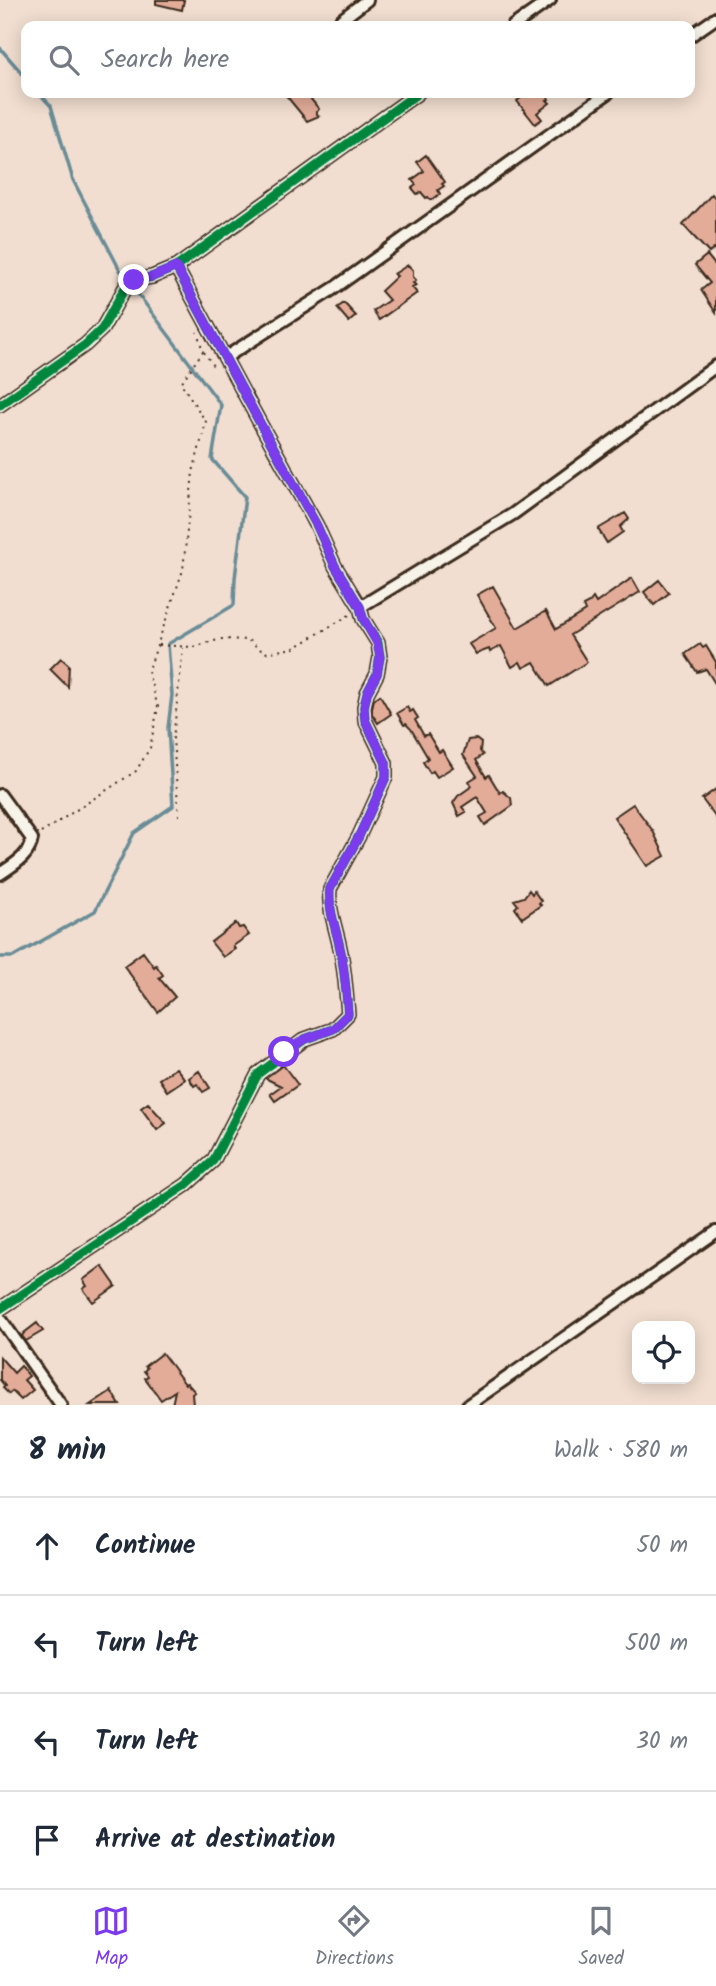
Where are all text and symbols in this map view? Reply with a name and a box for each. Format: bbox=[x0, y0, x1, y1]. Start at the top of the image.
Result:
search box bbox=[21, 21, 695, 98]
text: Search here bbox=[101, 39, 229, 81]
icon: search bbox=[45, 41, 83, 79]
route end bbox=[118, 264, 149, 295]
route start bbox=[268, 1036, 299, 1067]
map controls bbox=[632, 1321, 695, 1384]
button: locate bbox=[632, 1321, 695, 1384]
text: 8 min bbox=[28, 1427, 106, 1475]
text: Walk · 580 m bbox=[554, 1433, 688, 1469]
text: Continue bbox=[95, 1525, 196, 1567]
icon: ahead bbox=[28, 1527, 66, 1565]
text: 50 m bbox=[637, 1528, 688, 1564]
text: Turn left bbox=[95, 1623, 198, 1665]
icon: left bbox=[28, 1625, 66, 1663]
text: 500 m bbox=[625, 1626, 688, 1662]
text: Turn left bbox=[95, 1721, 198, 1763]
icon: left bbox=[28, 1723, 66, 1761]
text: 30 m bbox=[636, 1724, 688, 1760]
text: Arrive at destination bbox=[95, 1819, 335, 1861]
icon: arrive bbox=[28, 1821, 66, 1859]
tab: Map bbox=[92, 1902, 130, 1974]
tab: Directions bbox=[315, 1902, 394, 1974]
tab: Saved bbox=[579, 1902, 624, 1974]

